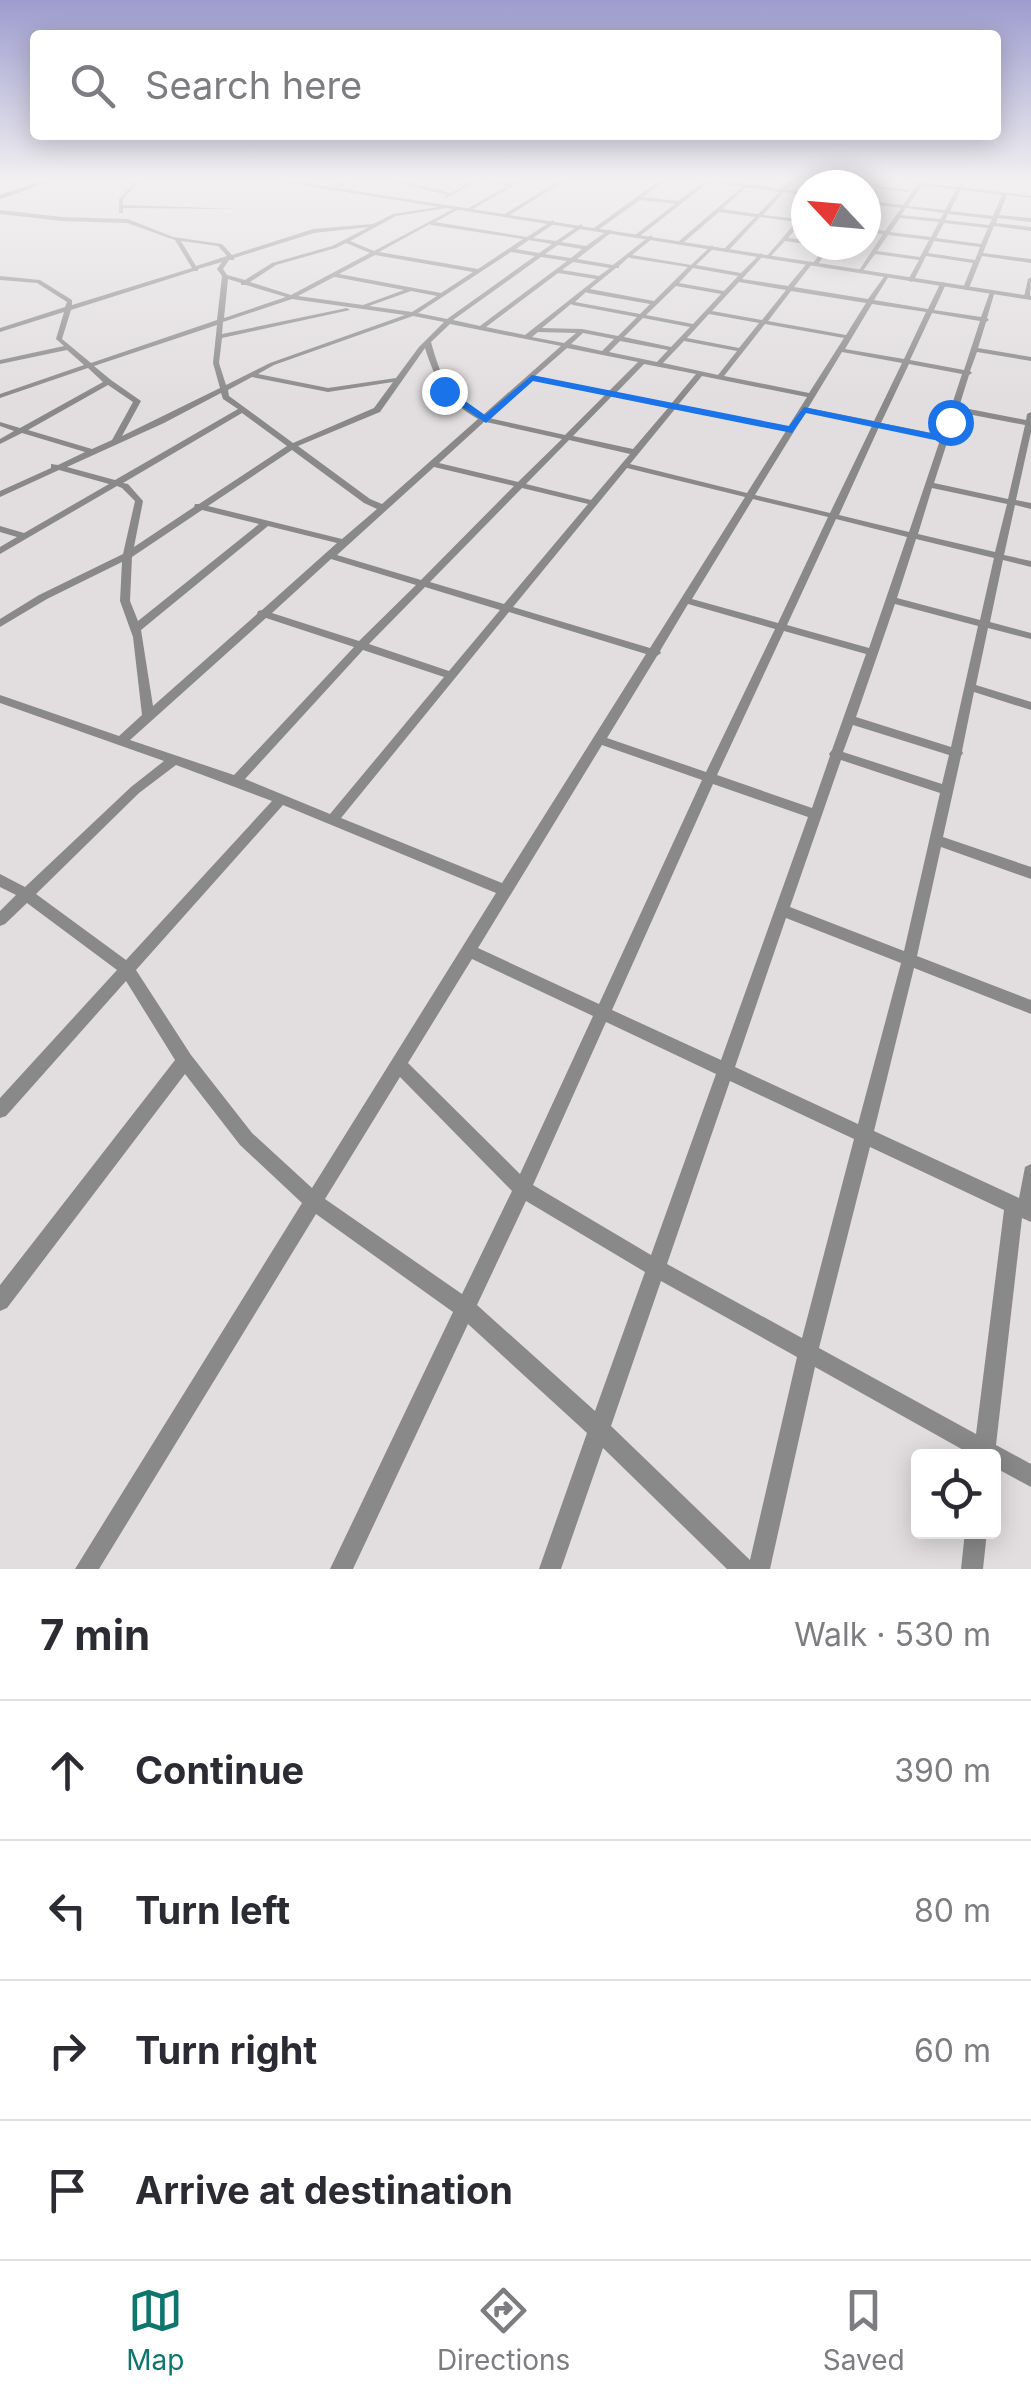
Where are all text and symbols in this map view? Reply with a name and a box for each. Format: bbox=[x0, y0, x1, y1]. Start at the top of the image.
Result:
search box bbox=[30, 30, 1001, 140]
icon: search bbox=[65, 58, 120, 113]
text: Search here bbox=[145, 62, 362, 108]
north arrow bbox=[791, 170, 881, 260]
route end bbox=[422, 369, 468, 415]
route start bbox=[928, 400, 974, 446]
map controls bbox=[911, 1449, 1001, 1539]
button: locate bbox=[911, 1449, 1001, 1539]
text: 7 min bbox=[40, 1609, 150, 1660]
text: Walk · 530 m bbox=[794, 1615, 991, 1654]
icon: ahead bbox=[40, 1743, 95, 1798]
text: Continue bbox=[135, 1747, 304, 1793]
text: 390 m bbox=[894, 1751, 991, 1790]
icon: left bbox=[40, 1883, 95, 1938]
text: Turn left bbox=[135, 1887, 290, 1933]
text: 80 m bbox=[914, 1891, 991, 1930]
icon: right bbox=[40, 2023, 95, 2078]
text: Turn right bbox=[135, 2027, 317, 2073]
text: 60 m bbox=[914, 2031, 991, 2070]
icon: arrive bbox=[40, 2163, 95, 2218]
text: Arrive at destination bbox=[135, 2167, 513, 2213]
tab: Map bbox=[126, 2283, 184, 2377]
tab: Directions bbox=[437, 2283, 570, 2377]
tab: Saved bbox=[823, 2283, 905, 2377]

